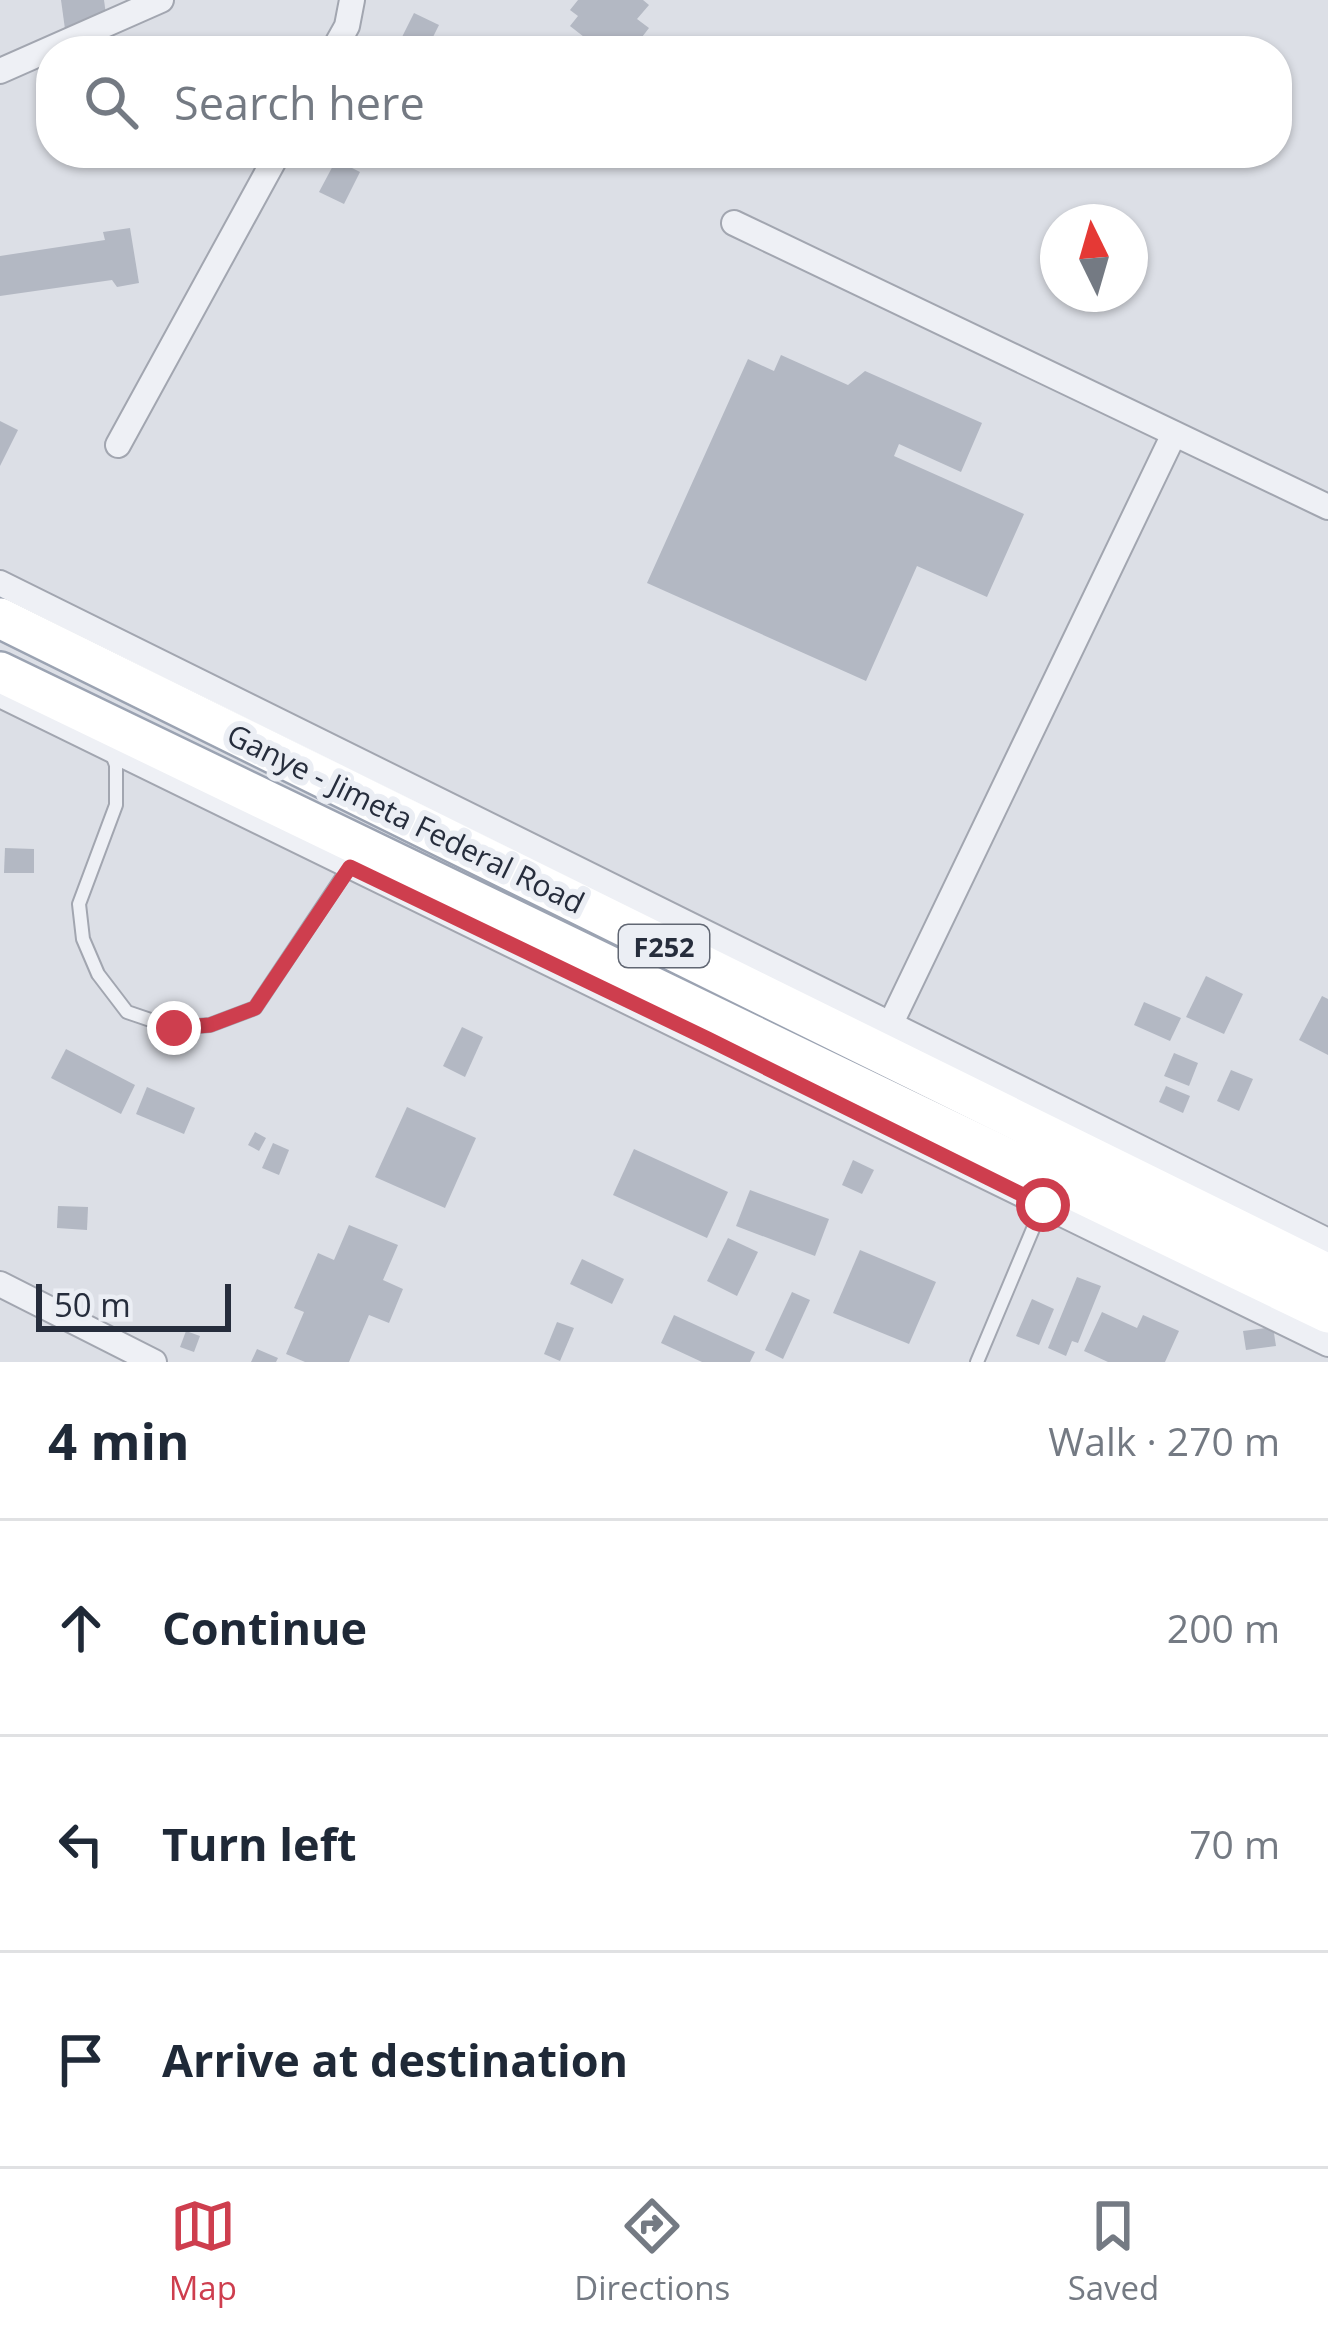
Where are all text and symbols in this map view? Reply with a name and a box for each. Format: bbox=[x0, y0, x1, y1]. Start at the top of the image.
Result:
search box bbox=[36, 36, 1292, 168]
icon: search bbox=[78, 69, 144, 135]
text: Search here bbox=[174, 72, 425, 133]
north arrow bbox=[1040, 204, 1148, 312]
street label: Ganye - Jimeta Federal Road bbox=[220, 713, 592, 923]
road number: F252 bbox=[619, 925, 709, 967]
route end bbox=[147, 1001, 201, 1055]
route start bbox=[1016, 1178, 1070, 1232]
scale bar bbox=[36, 1278, 231, 1331]
text: 50 m bbox=[54, 1282, 131, 1327]
text: 4 min bbox=[48, 1405, 190, 1475]
text: Walk · 270 m bbox=[1048, 1414, 1280, 1467]
icon: ahead bbox=[48, 1595, 114, 1661]
text: Continue bbox=[162, 1597, 367, 1658]
text: 200 m bbox=[1167, 1601, 1280, 1654]
icon: left bbox=[48, 1811, 114, 1877]
text: Turn left bbox=[162, 1813, 357, 1874]
text: 70 m bbox=[1189, 1817, 1280, 1870]
icon: arrive bbox=[48, 2027, 114, 2093]
text: Arrive at destination bbox=[162, 2029, 628, 2090]
tab: Map bbox=[169, 2193, 237, 2310]
tab: Directions bbox=[574, 2193, 730, 2310]
tab: Saved bbox=[1068, 2193, 1159, 2310]

